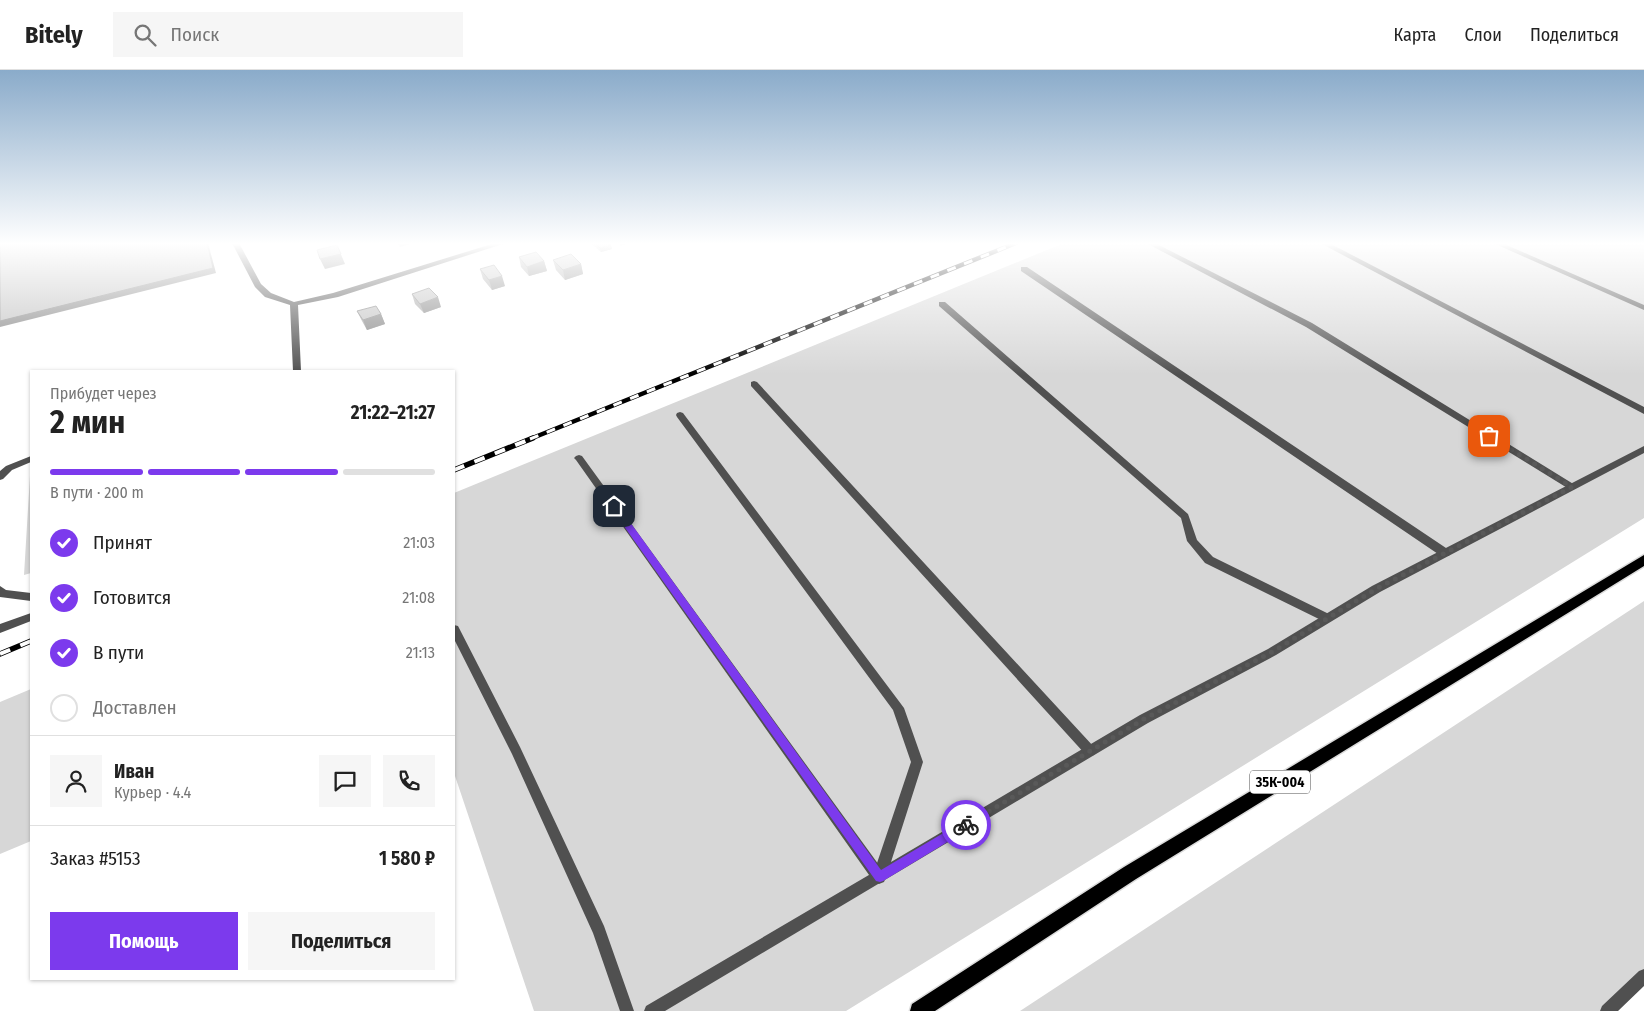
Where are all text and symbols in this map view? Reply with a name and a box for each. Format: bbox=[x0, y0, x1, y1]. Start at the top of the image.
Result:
search box bbox=[113, 12, 463, 57]
text: Bitely bbox=[25, 21, 83, 49]
icon: search bbox=[131, 21, 159, 49]
text: Поиск bbox=[171, 23, 219, 46]
text: Карта bbox=[1393, 24, 1436, 46]
text: Слои bbox=[1464, 24, 1502, 46]
text: Поделиться bbox=[1530, 24, 1619, 46]
text: Прибудет через bbox=[50, 384, 157, 403]
text: 21:22–21:27 bbox=[351, 401, 435, 424]
text: 2 мин bbox=[50, 403, 125, 441]
pin bbox=[1468, 415, 1510, 457]
icon: bag bbox=[1475, 422, 1503, 450]
text: В пути · 200 m bbox=[50, 483, 144, 502]
pin bbox=[593, 485, 635, 527]
icon: home bbox=[600, 492, 628, 520]
icon: check bbox=[50, 529, 78, 557]
text: Принят bbox=[93, 531, 152, 554]
text: 21:03 bbox=[403, 533, 435, 552]
icon: check bbox=[50, 584, 78, 612]
text: Готовится bbox=[93, 586, 171, 609]
text: 21:08 bbox=[402, 588, 435, 607]
icon: check bbox=[50, 639, 78, 667]
text: В пути bbox=[93, 641, 144, 664]
text: 21:13 bbox=[406, 643, 435, 662]
text: Доставлен bbox=[93, 696, 177, 719]
button: person bbox=[50, 755, 102, 807]
button: chat bbox=[319, 755, 371, 807]
button: phone bbox=[383, 755, 435, 807]
text: Иван bbox=[114, 760, 154, 783]
road number: 35К-004 bbox=[1250, 770, 1310, 794]
text: Курьер · 4.4 bbox=[114, 783, 191, 802]
courier bbox=[941, 800, 991, 850]
icon: bike bbox=[952, 811, 980, 839]
text: Заказ #5153 bbox=[50, 847, 141, 870]
text: 1 580 ₽ bbox=[379, 847, 435, 870]
button: Помощь bbox=[50, 912, 238, 970]
button: Поделиться bbox=[248, 912, 435, 970]

